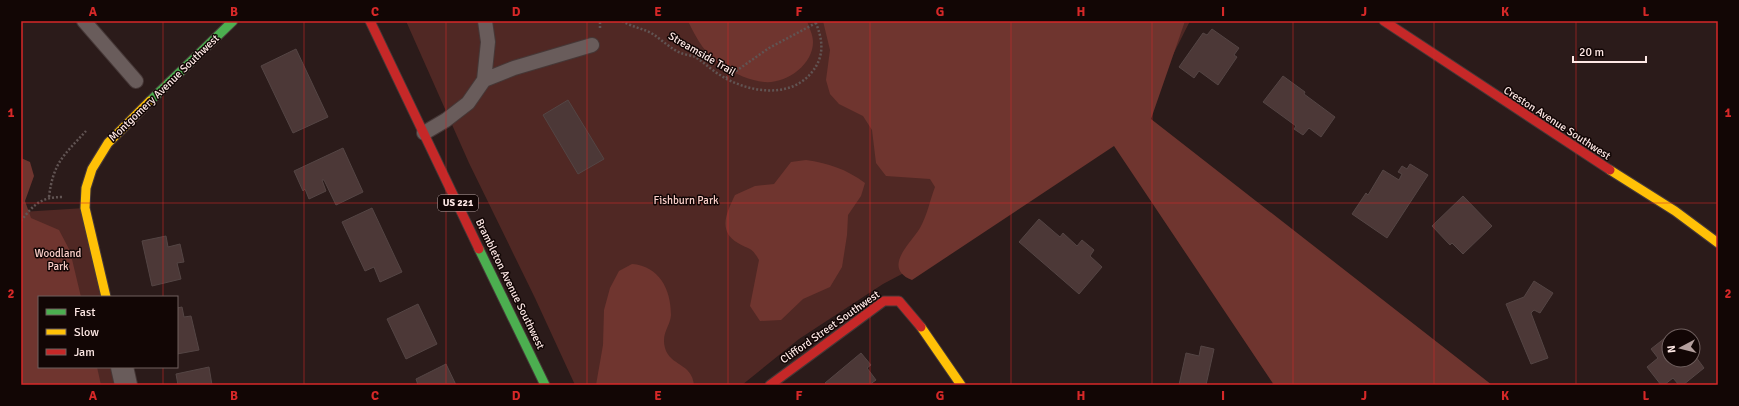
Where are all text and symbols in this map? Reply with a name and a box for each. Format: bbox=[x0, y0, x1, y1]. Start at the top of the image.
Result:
text: A bbox=[89, 4, 98, 20]
text: B bbox=[230, 4, 238, 20]
text: C bbox=[371, 4, 379, 20]
text: D bbox=[512, 4, 521, 20]
text: E bbox=[654, 4, 662, 20]
text: F bbox=[796, 4, 803, 20]
text: G bbox=[936, 4, 944, 20]
text: H bbox=[1077, 4, 1085, 20]
text: I bbox=[1221, 4, 1225, 20]
text: J bbox=[1361, 4, 1367, 20]
text: K bbox=[1501, 4, 1509, 20]
text: L bbox=[1643, 4, 1650, 20]
street label: Streamside Trail bbox=[666, 29, 738, 79]
street label: Montgomery Avenue Southwest bbox=[106, 32, 222, 144]
scale bar bbox=[1573, 38, 1646, 64]
text: 20 m bbox=[1579, 45, 1604, 60]
street label: Creston Avenue Southwest bbox=[1501, 84, 1613, 163]
text: 1 bbox=[7, 105, 15, 121]
text: 1 bbox=[1724, 105, 1732, 121]
park label: Fishburn Park bbox=[654, 194, 719, 207]
road number: US 221 bbox=[438, 195, 478, 211]
street label: Brambleton Avenue Southwest bbox=[473, 217, 547, 351]
park label: Woodland Park bbox=[35, 247, 82, 273]
text: 2 bbox=[7, 286, 15, 302]
text: 2 bbox=[1724, 286, 1732, 302]
street label: Clifford Street Southwest bbox=[778, 288, 882, 366]
legend bbox=[38, 296, 178, 368]
text: Fast bbox=[74, 305, 95, 320]
text: Slow bbox=[74, 325, 99, 340]
north arrow bbox=[1661, 328, 1701, 368]
text: Jam bbox=[74, 345, 95, 360]
text: N bbox=[1665, 345, 1678, 354]
text: A bbox=[89, 388, 98, 404]
text: B bbox=[230, 388, 238, 404]
text: C bbox=[371, 388, 379, 404]
text: D bbox=[512, 388, 521, 404]
text: E bbox=[654, 388, 662, 404]
text: F bbox=[796, 388, 803, 404]
text: G bbox=[936, 388, 944, 404]
text: H bbox=[1077, 388, 1085, 404]
text: I bbox=[1221, 388, 1225, 404]
text: J bbox=[1361, 388, 1367, 404]
text: K bbox=[1501, 388, 1509, 404]
text: L bbox=[1643, 388, 1650, 404]

